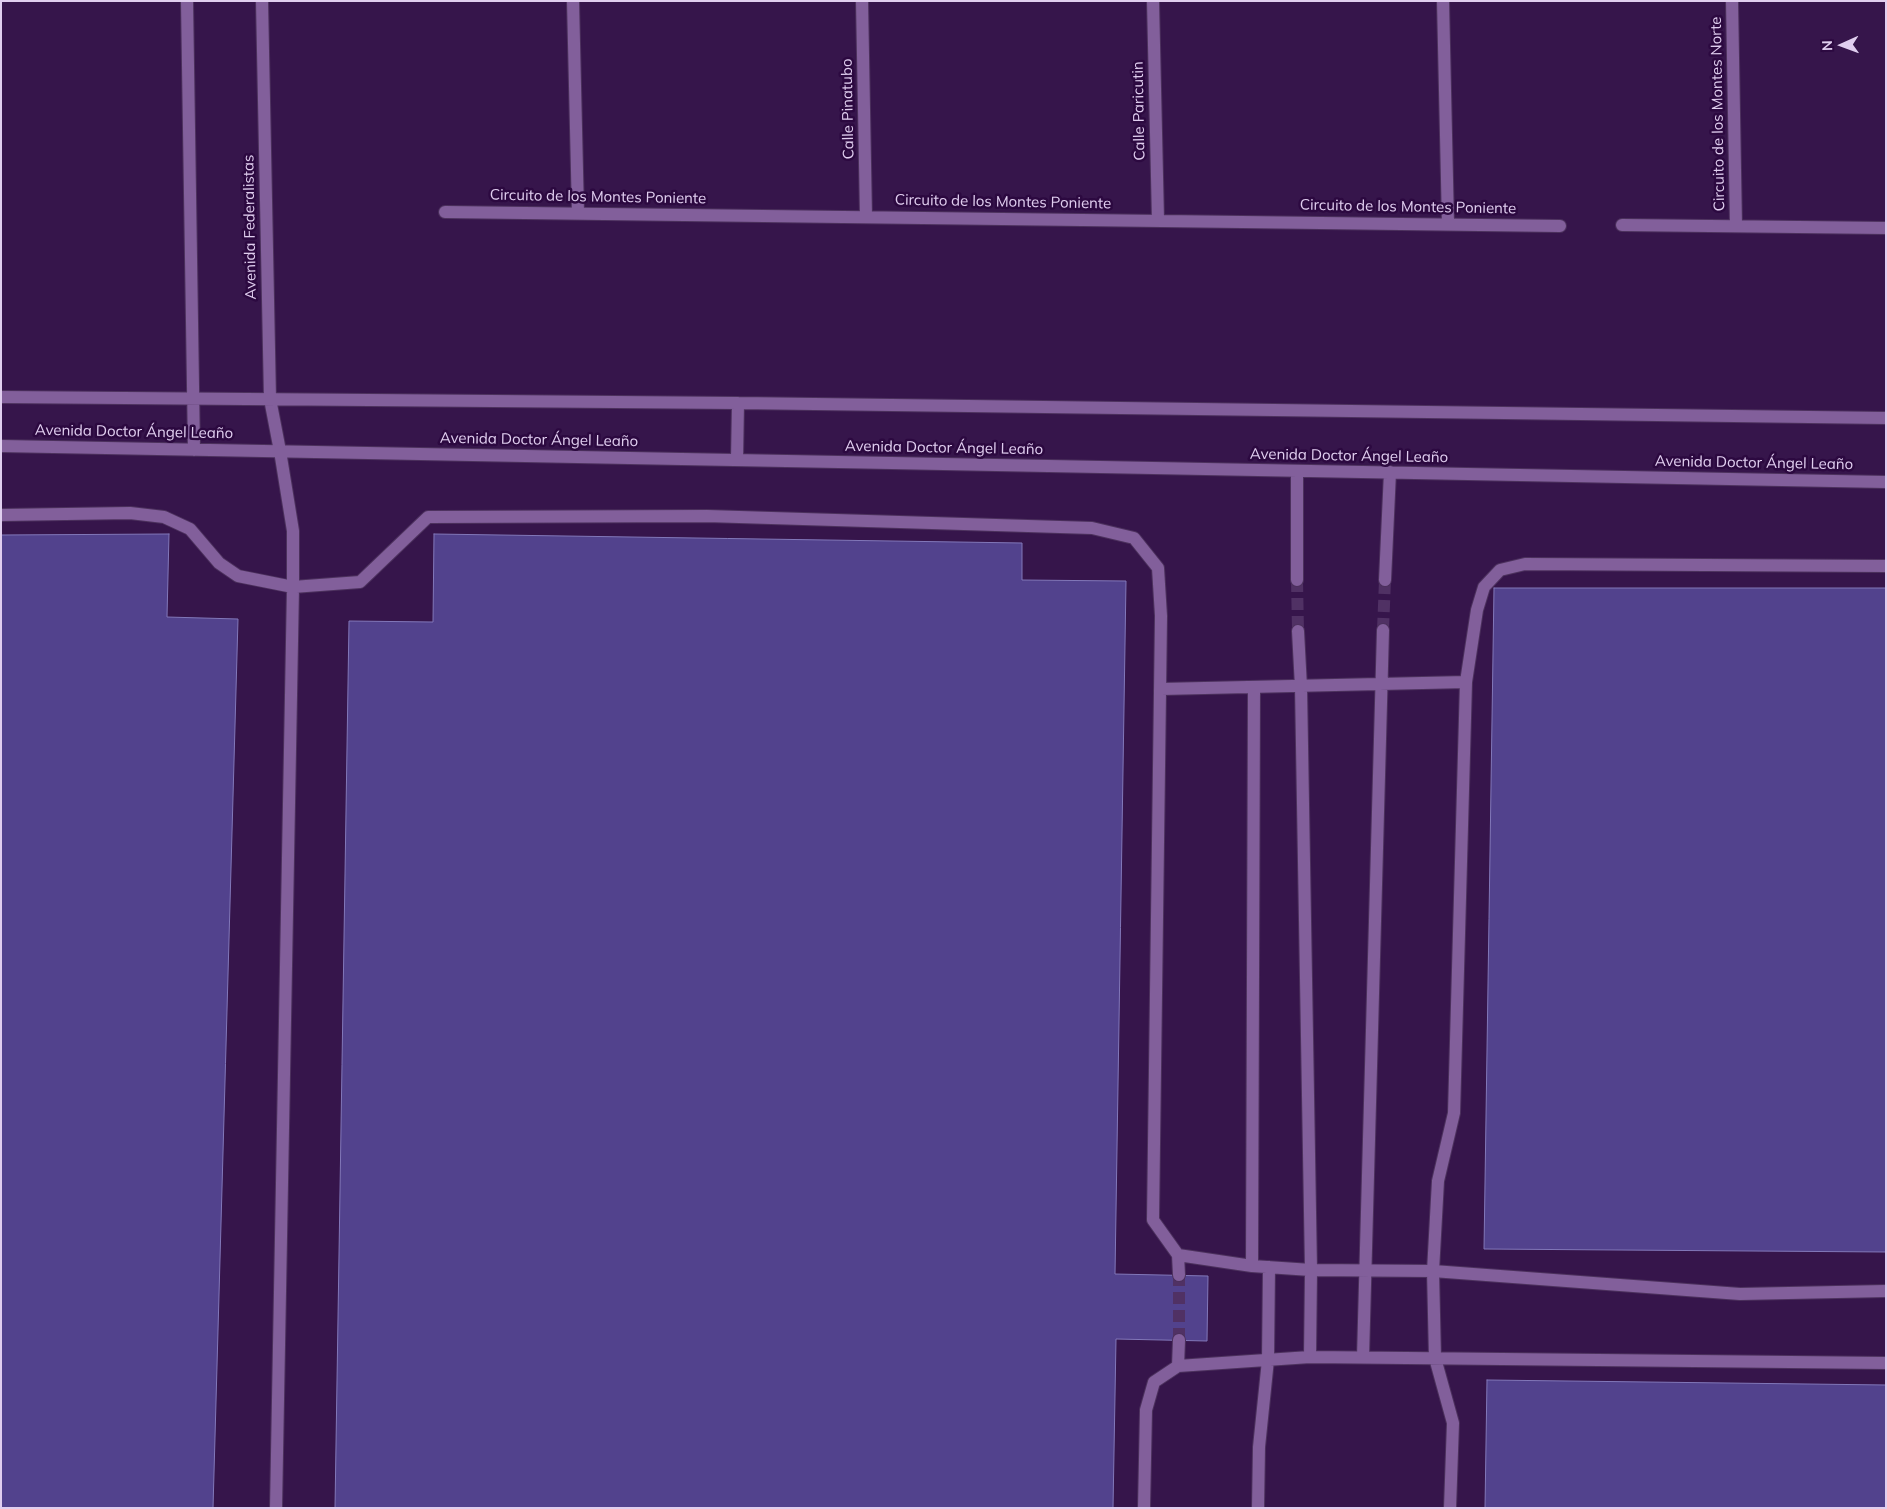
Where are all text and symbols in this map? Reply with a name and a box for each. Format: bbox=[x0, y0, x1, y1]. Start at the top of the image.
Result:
street label: Circuito de los Montes Norte bbox=[1707, 16, 1729, 212]
north arrow bbox=[1817, 20, 1867, 70]
text: N bbox=[1818, 40, 1836, 51]
street label: Calle Pinatubo bbox=[838, 58, 858, 160]
street label: Calle Paricutin bbox=[1129, 61, 1149, 161]
street label: Avenida Federalistas bbox=[240, 154, 260, 300]
street label: Circuito de los Montes Poniente bbox=[490, 186, 706, 208]
street label: Circuito de los Montes Poniente bbox=[895, 191, 1111, 213]
street label: Circuito de los Montes Poniente bbox=[1300, 196, 1516, 218]
street label: Avenida Doctor Ángel Leaño bbox=[35, 421, 233, 443]
street label: Avenida Doctor Ángel Leaño bbox=[440, 429, 638, 451]
street label: Avenida Doctor Ángel Leaño bbox=[845, 437, 1043, 459]
street label: Avenida Doctor Ángel Leaño bbox=[1250, 445, 1448, 467]
street label: Avenida Doctor Ángel Leaño bbox=[1655, 452, 1853, 474]

